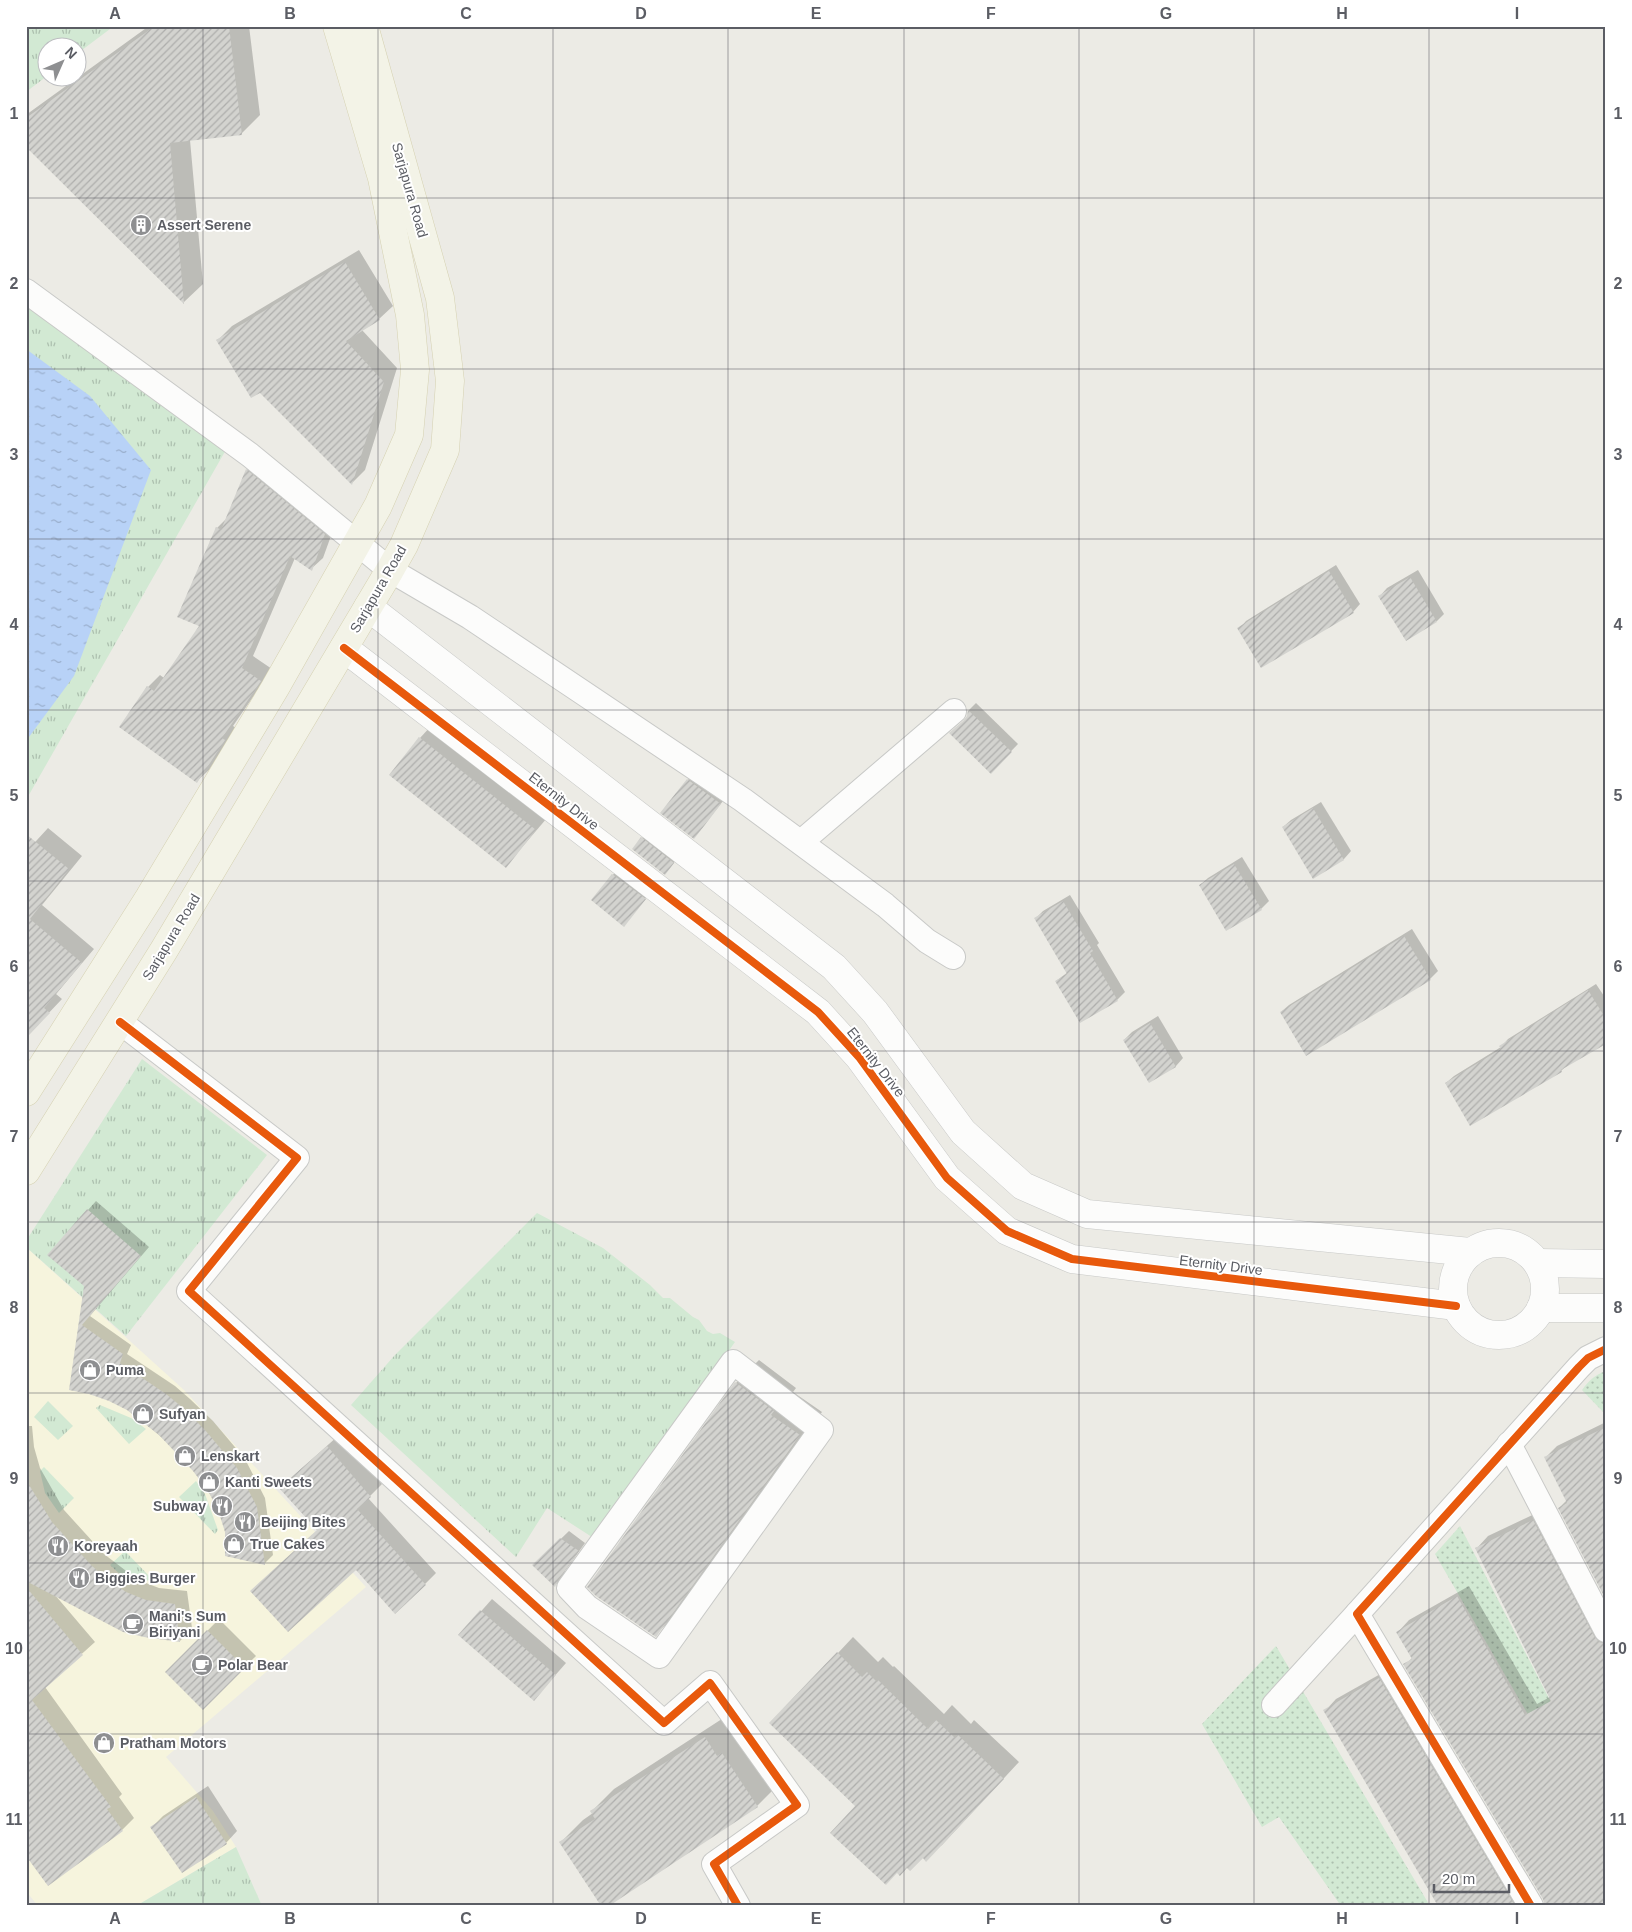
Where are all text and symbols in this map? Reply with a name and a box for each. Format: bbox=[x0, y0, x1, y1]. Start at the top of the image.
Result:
text: A bbox=[109, 5, 121, 22]
text: B bbox=[284, 5, 296, 22]
text: C bbox=[460, 5, 472, 22]
text: D bbox=[635, 5, 647, 22]
text: E bbox=[811, 5, 822, 22]
text: F bbox=[986, 5, 996, 22]
text: G bbox=[1160, 5, 1172, 22]
text: H bbox=[1336, 5, 1348, 22]
text: I bbox=[1515, 5, 1519, 22]
north arrow bbox=[38, 38, 88, 88]
text: N bbox=[62, 44, 80, 62]
text: 1 bbox=[10, 105, 19, 122]
text: 1 bbox=[1614, 105, 1623, 122]
street label: Sarjapura Road bbox=[389, 141, 431, 239]
building icon: Assert Serene bbox=[129, 213, 153, 237]
place label: Assert Serene bbox=[157, 217, 251, 233]
text: 2 bbox=[10, 275, 19, 292]
text: 2 bbox=[1614, 275, 1623, 292]
text: 3 bbox=[10, 446, 19, 463]
text: 3 bbox=[1614, 446, 1623, 463]
street label: Sarjapura Road bbox=[347, 543, 409, 635]
text: 4 bbox=[10, 616, 19, 633]
text: 4 bbox=[1614, 616, 1623, 633]
street label: Eternity Drive bbox=[526, 769, 602, 833]
text: 5 bbox=[10, 787, 19, 804]
text: 5 bbox=[1614, 787, 1623, 804]
street label: Sarjapura Road bbox=[139, 891, 203, 983]
text: 6 bbox=[10, 958, 19, 975]
text: 6 bbox=[1614, 958, 1623, 975]
street label: Eternity Drive bbox=[844, 1024, 908, 1100]
text: 7 bbox=[10, 1128, 19, 1145]
text: 7 bbox=[1614, 1128, 1623, 1145]
street label: Eternity Drive bbox=[1178, 1252, 1264, 1278]
text: 8 bbox=[10, 1299, 19, 1316]
text: 8 bbox=[1614, 1299, 1623, 1316]
shop icon: Puma bbox=[78, 1358, 102, 1382]
place label: Puma bbox=[106, 1362, 144, 1378]
shop icon: Sufyan bbox=[131, 1402, 155, 1426]
place label: Sufyan bbox=[159, 1406, 206, 1422]
shop icon: Lenskart bbox=[173, 1444, 197, 1468]
place label: Lenskart bbox=[201, 1448, 260, 1464]
text: 9 bbox=[10, 1470, 19, 1487]
shop icon: Kanti Sweets bbox=[197, 1470, 221, 1494]
text: 9 bbox=[1614, 1470, 1623, 1487]
place label: Kanti Sweets bbox=[225, 1474, 312, 1490]
restaurant icon: Subway bbox=[210, 1494, 234, 1518]
place label: Subway bbox=[153, 1498, 206, 1514]
restaurant icon: Beijing Bites bbox=[233, 1510, 257, 1534]
place label: Beijing Bites bbox=[261, 1514, 346, 1530]
shop icon: True Cakes bbox=[222, 1532, 246, 1556]
restaurant icon: Koreyaah bbox=[46, 1534, 70, 1558]
place label: True Cakes bbox=[250, 1536, 325, 1552]
place label: Koreyaah bbox=[74, 1538, 138, 1554]
restaurant icon: Biggies Burger bbox=[67, 1566, 91, 1590]
place label: Biggies Burger bbox=[95, 1570, 196, 1586]
place label: Mani's Sum Biriyani bbox=[149, 1608, 226, 1640]
cafe icon: Mani's Sum Biriyani bbox=[121, 1612, 145, 1636]
text: 10 bbox=[5, 1640, 23, 1657]
text: 10 bbox=[1609, 1640, 1627, 1657]
cafe icon: Polar Bear bbox=[190, 1653, 214, 1677]
place label: Polar Bear bbox=[218, 1657, 289, 1673]
shop icon: Pratham Motors bbox=[92, 1731, 116, 1755]
place label: Pratham Motors bbox=[120, 1735, 227, 1751]
text: 11 bbox=[6, 1811, 23, 1828]
text: 11 bbox=[1610, 1811, 1627, 1828]
scale bar bbox=[1434, 1862, 1510, 1894]
text: 20 m bbox=[1442, 1870, 1475, 1887]
text: A bbox=[109, 1910, 121, 1927]
text: B bbox=[284, 1910, 296, 1927]
text: C bbox=[460, 1910, 472, 1927]
text: D bbox=[635, 1910, 647, 1927]
text: E bbox=[811, 1910, 822, 1927]
text: F bbox=[986, 1910, 996, 1927]
text: G bbox=[1160, 1910, 1172, 1927]
text: H bbox=[1336, 1910, 1348, 1927]
text: I bbox=[1515, 1910, 1519, 1927]

